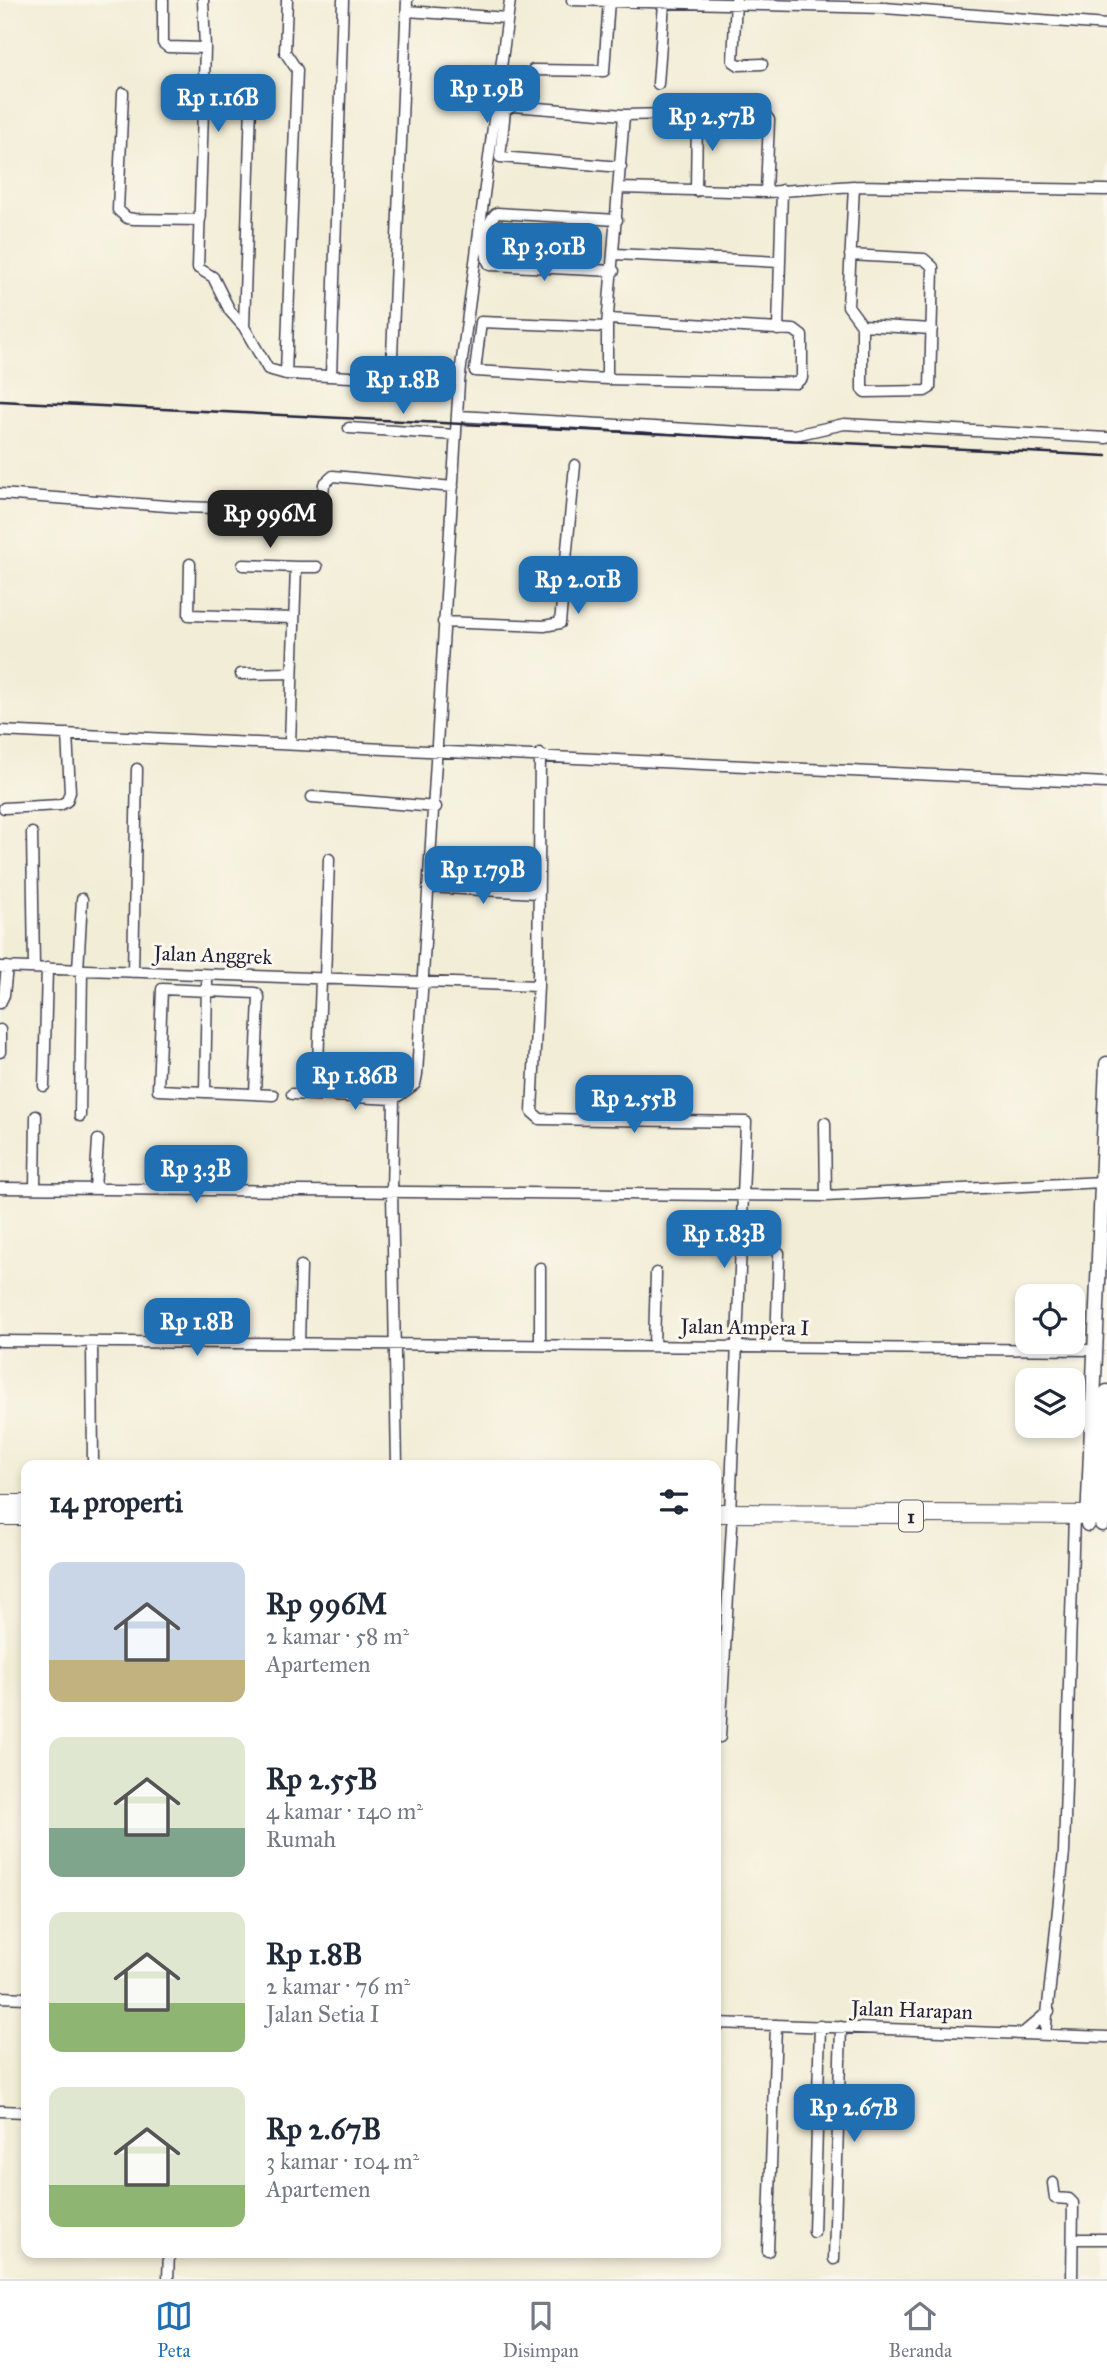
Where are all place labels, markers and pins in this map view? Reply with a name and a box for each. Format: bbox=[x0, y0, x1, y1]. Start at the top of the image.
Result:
pin: Rp 1.9B bbox=[422, 66, 552, 125]
pin: Rp 1.16B bbox=[146, 74, 290, 134]
pin: Rp 2.57B bbox=[640, 94, 784, 153]
pin: Rp 3.01B bbox=[472, 224, 616, 283]
pin: Rp 1.8B bbox=[338, 356, 468, 416]
pin: Rp 996M bbox=[205, 490, 335, 550]
pin: Rp 2.01B bbox=[506, 556, 650, 616]
pin: Rp 1.79B bbox=[411, 846, 555, 906]
pin: Rp 1.86B bbox=[283, 1052, 427, 1112]
pin: Rp 2.55B bbox=[562, 1076, 706, 1135]
pin: Rp 3.3B bbox=[131, 1146, 261, 1205]
pin: Rp 1.83B bbox=[652, 1210, 796, 1270]
pin: Rp 1.8B bbox=[132, 1298, 262, 1358]
pin: Rp 2.67B bbox=[782, 2084, 926, 2144]

